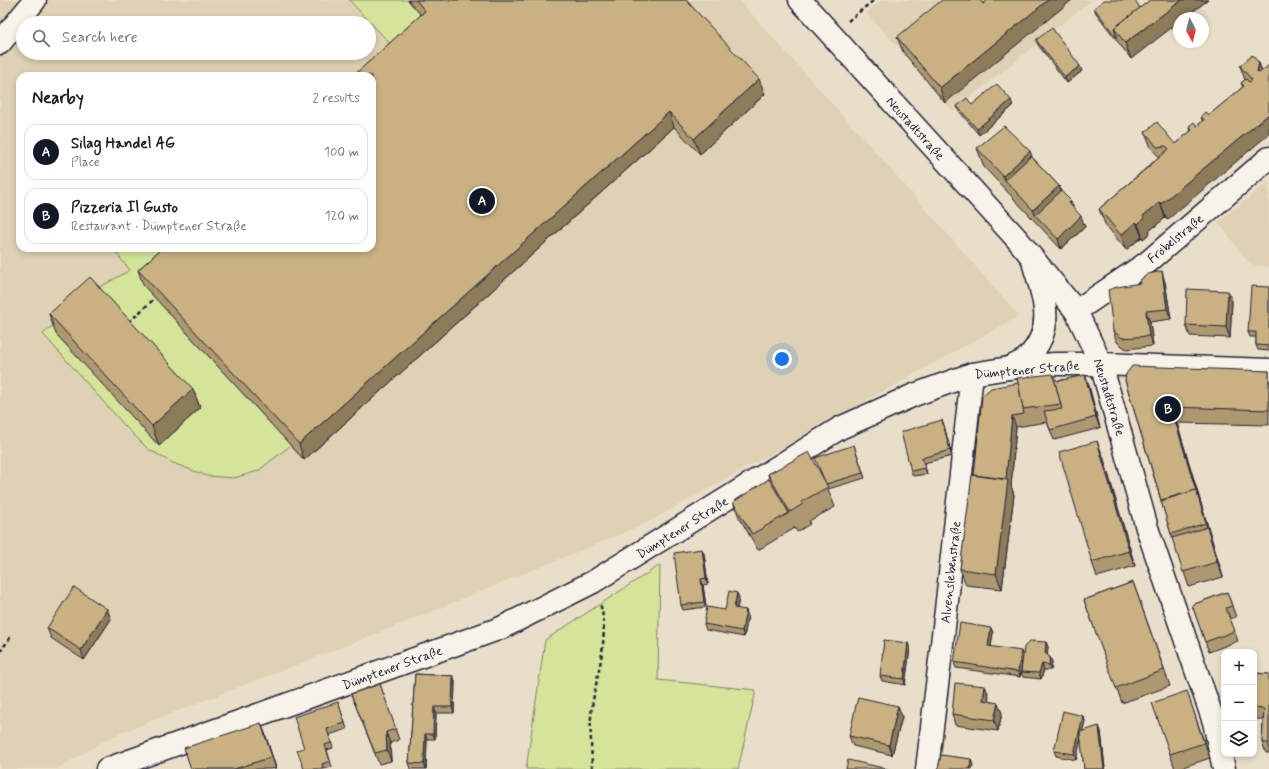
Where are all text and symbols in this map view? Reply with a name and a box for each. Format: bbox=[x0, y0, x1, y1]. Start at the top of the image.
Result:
north arrow bbox=[1173, 12, 1209, 48]
search box bbox=[16, 16, 376, 60]
icon: search bbox=[30, 27, 52, 49]
text: Search here bbox=[62, 28, 138, 48]
text: Nearby bbox=[32, 87, 84, 109]
text: 2 results bbox=[313, 90, 360, 107]
street label: Neustadtstraße bbox=[882, 94, 948, 164]
text: Silag Handel AG bbox=[71, 134, 175, 154]
text: A bbox=[42, 144, 50, 161]
text: 100 m bbox=[324, 144, 359, 161]
text: Place bbox=[71, 154, 100, 171]
pin: A bbox=[469, 186, 495, 216]
text: Pizzeria Il Gusto bbox=[71, 198, 178, 218]
text: B bbox=[42, 208, 50, 225]
text: 120 m bbox=[325, 208, 359, 225]
street label: Fröbelstraße bbox=[1144, 211, 1208, 268]
text: Restaurant · Dümptener Straße bbox=[71, 218, 247, 235]
your location bbox=[772, 349, 792, 369]
street label: Dümptener Straße bbox=[974, 357, 1080, 384]
street label: Neustadtstraße bbox=[1089, 357, 1128, 438]
pin: B bbox=[1155, 394, 1181, 424]
street label: Dümptener Straße bbox=[634, 493, 732, 563]
street label: Alvenslebenstraße bbox=[938, 520, 965, 624]
street label: Dümptener Straße bbox=[340, 642, 445, 694]
map controls bbox=[1221, 649, 1257, 757]
button: + bbox=[1221, 649, 1257, 685]
button: − bbox=[1221, 685, 1257, 721]
button: layers bbox=[1221, 721, 1257, 757]

